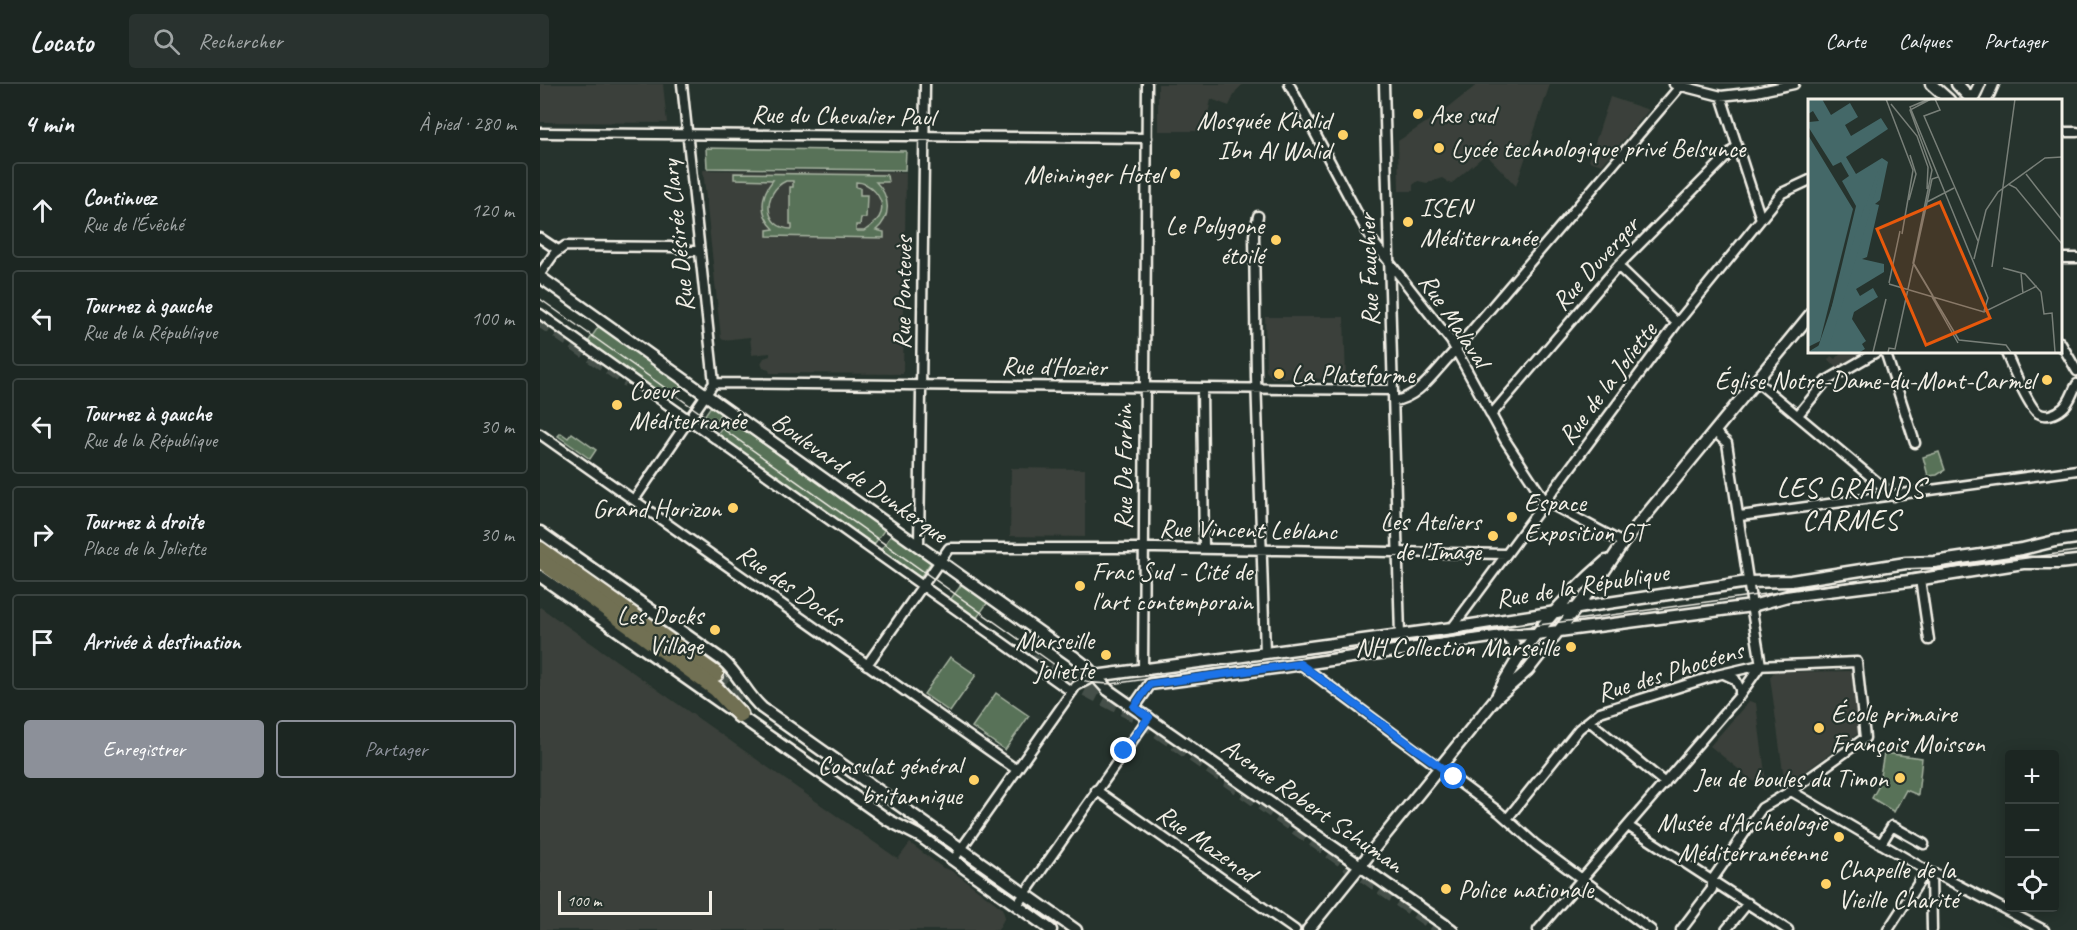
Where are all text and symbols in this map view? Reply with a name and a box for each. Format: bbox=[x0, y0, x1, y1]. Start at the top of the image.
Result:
search box bbox=[129, 14, 549, 68]
text: Locato bbox=[30, 24, 93, 59]
icon: search bbox=[150, 25, 183, 58]
text: Rechercher bbox=[198, 27, 283, 55]
text: Carte bbox=[1825, 28, 1866, 54]
text: Calques bbox=[1899, 28, 1951, 54]
text: Partager bbox=[1984, 28, 2047, 54]
street label: Rue du Chevalier Paul bbox=[751, 97, 940, 134]
place label: Axe sud bbox=[1430, 98, 1499, 131]
inset map bbox=[1808, 99, 2062, 352]
place label: Mosquée Khalid Ibn Al Walid bbox=[1196, 104, 1335, 167]
text: 4 min bbox=[24, 107, 74, 140]
marker: Axe sud bbox=[1411, 107, 1425, 121]
text: À pied · 280 m bbox=[419, 111, 516, 136]
marker: Mosquée Khalid Ibn Al Walid bbox=[1336, 128, 1350, 142]
place label: Lycée technologique privé Belsunce bbox=[1451, 132, 1747, 165]
marker: Lycée technologique privé Belsunce bbox=[1432, 141, 1446, 155]
street label: Rue Désirée Clary bbox=[653, 156, 702, 314]
place label: Meininger Hotel bbox=[1024, 158, 1168, 191]
marker: Meininger Hotel bbox=[1168, 167, 1182, 181]
text: Continuez bbox=[83, 184, 156, 212]
place label: ISEN Méditerranée bbox=[1420, 191, 1540, 254]
icon: ahead bbox=[26, 194, 59, 227]
text: 120 m bbox=[471, 198, 514, 223]
street label: Rue Duverger bbox=[1544, 207, 1648, 317]
place label: Le Polygone étoilé bbox=[1165, 209, 1268, 272]
street label: Rue Fauchier bbox=[1350, 210, 1387, 327]
text: Rue de l'Évêché bbox=[83, 212, 184, 237]
marker: ISEN Méditerranée bbox=[1401, 215, 1415, 229]
marker: Le Polygone étoilé bbox=[1269, 233, 1283, 247]
street label: Rue Pontevès bbox=[885, 234, 920, 350]
street label: Rue Malaval bbox=[1411, 267, 1501, 377]
text: Tournez à gauche bbox=[83, 292, 211, 320]
icon: left bbox=[26, 302, 59, 335]
text: 100 m bbox=[471, 306, 514, 331]
street label: Rue de la Joliette bbox=[1551, 314, 1665, 451]
text: Rue de la République bbox=[83, 320, 217, 345]
street label: Rue d'Hozier bbox=[1001, 349, 1109, 384]
place label: La Plateforme bbox=[1291, 358, 1416, 391]
place label: Église Notre-Dame-du-Mont-Carmel bbox=[1715, 364, 2040, 397]
marker: La Plateforme bbox=[1272, 367, 1286, 381]
marker: Église Notre-Dame-du-Mont-Carmel bbox=[2040, 373, 2054, 387]
place label: Coeur Méditerranée bbox=[629, 374, 749, 437]
marker: Coeur Méditerranée bbox=[610, 398, 624, 412]
text: Tournez à gauche bbox=[83, 400, 211, 428]
street label: Rue De Forbin bbox=[1107, 403, 1140, 530]
street label: Boulevard de Dunkerque bbox=[765, 404, 956, 551]
icon: left bbox=[26, 410, 59, 443]
text: 30 m bbox=[480, 414, 514, 439]
text: Rue de la République bbox=[83, 428, 217, 453]
district label: LES GRANDS CARMES bbox=[1776, 470, 1929, 537]
place label: Espace Exposition GT bbox=[1524, 486, 1651, 549]
place label: Grand Horizon bbox=[592, 492, 722, 525]
marker: Grand Horizon bbox=[726, 501, 740, 515]
place label: Les Ateliers de l'Image bbox=[1380, 505, 1483, 568]
text: Tournez à droite bbox=[83, 508, 203, 536]
marker: Espace Exposition GT bbox=[1505, 510, 1519, 524]
street label: Rue Vincent Leblanc bbox=[1159, 511, 1338, 548]
icon: right bbox=[26, 518, 59, 551]
text: 30 m bbox=[480, 522, 514, 547]
marker: Les Ateliers de l'Image bbox=[1486, 529, 1500, 543]
text: Place de la Joliette bbox=[83, 536, 206, 561]
street label: Rue des Docks bbox=[731, 536, 853, 636]
place label: Frac Sud - Cité de l'art contemporain bbox=[1092, 555, 1255, 618]
street label: Rue de la République bbox=[1493, 555, 1673, 615]
marker: Frac Sud - Cité de l'art contemporain bbox=[1073, 579, 1087, 593]
place label: Les Docks Village bbox=[617, 599, 705, 662]
marker: Les Docks Village bbox=[708, 623, 722, 637]
place label: Marseille Joliette bbox=[1015, 624, 1097, 687]
icon: arrive bbox=[26, 626, 59, 659]
text: Arrivée à destination bbox=[83, 628, 241, 656]
place label: NH Collection Marseille bbox=[1355, 631, 1561, 664]
street label: Rue des Phocéens bbox=[1593, 633, 1749, 709]
marker: NH Collection Marseille bbox=[1564, 640, 1578, 654]
marker: Marseille Joliette bbox=[1099, 648, 1113, 662]
place label: École primaire François Moisson bbox=[1831, 697, 1986, 760]
button: Enregistrer bbox=[24, 720, 264, 778]
button: Partager bbox=[276, 720, 516, 778]
marker: École primaire François Moisson bbox=[1812, 721, 1826, 735]
street label: Avenue Robert Schuman bbox=[1215, 730, 1411, 881]
route end bbox=[1110, 737, 1136, 763]
place label: Consulat général britannique bbox=[818, 749, 967, 812]
map controls bbox=[2005, 750, 2059, 912]
button: + bbox=[2005, 750, 2059, 804]
place label: Jeu de boules du Timon bbox=[1693, 762, 1889, 795]
route start bbox=[1440, 763, 1466, 789]
marker: Jeu de boules du Timon bbox=[1893, 771, 1907, 785]
marker: Consulat général britannique bbox=[967, 773, 981, 787]
street label: Rue Mazenod bbox=[1150, 797, 1266, 892]
button: − bbox=[2005, 804, 2059, 858]
place label: Musée d'Archéologie Méditerranéenne bbox=[1657, 806, 1830, 869]
marker: Musée d'Archéologie Méditerranéenne bbox=[1832, 830, 1846, 844]
place label: Chapelle de la Vieille Charité bbox=[1838, 853, 1962, 916]
button: locate bbox=[2005, 858, 2059, 912]
place label: Police nationale bbox=[1458, 873, 1595, 906]
marker: Chapelle de la Vieille Charité bbox=[1819, 877, 1833, 891]
marker: Police nationale bbox=[1439, 882, 1453, 896]
scale bar bbox=[558, 888, 712, 916]
text: 100 m bbox=[567, 891, 601, 911]

